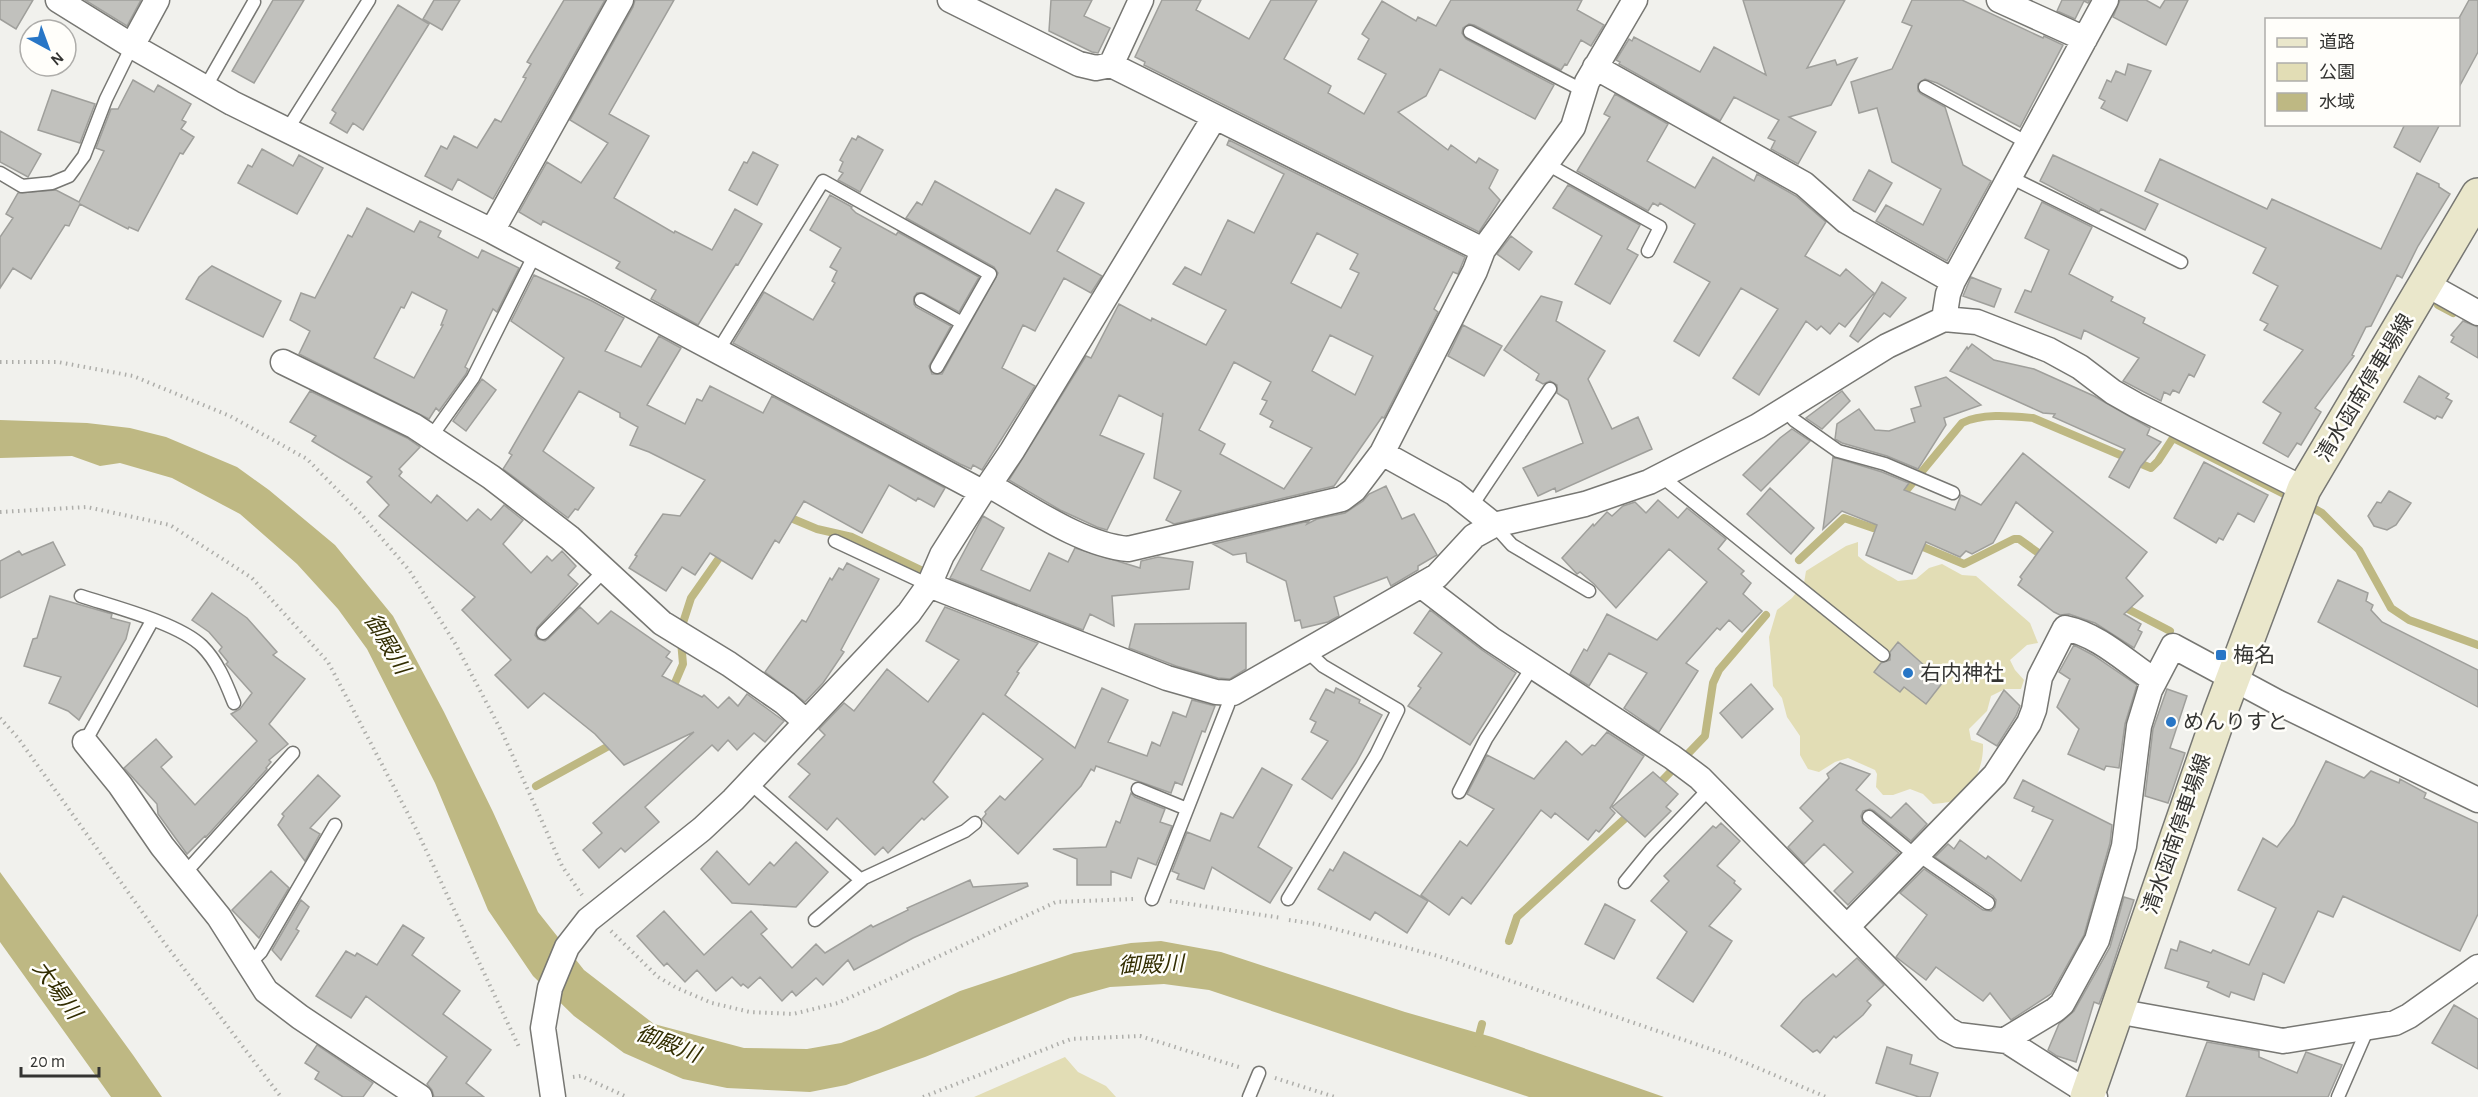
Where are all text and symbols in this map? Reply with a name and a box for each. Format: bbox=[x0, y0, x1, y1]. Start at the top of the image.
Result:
north arrow bbox=[18, 18, 78, 78]
legend bbox=[2265, 18, 2460, 126]
text: 道路 bbox=[2319, 32, 2355, 52]
text: N bbox=[48, 49, 67, 68]
text: 公園 bbox=[2319, 63, 2355, 82]
text: 水域 bbox=[2319, 93, 2355, 112]
street label: 清水函南停車場線 bbox=[2312, 310, 2417, 465]
water label: 御殿川 bbox=[361, 610, 415, 680]
place label: 梅名 bbox=[2233, 644, 2275, 666]
marker: 梅名 bbox=[2214, 648, 2228, 662]
place label: 右内神社 bbox=[1920, 662, 2004, 684]
marker: 右内神社 bbox=[1901, 666, 1915, 680]
place label: めんりすと bbox=[2183, 712, 2288, 733]
marker: めんりすと bbox=[2164, 715, 2178, 729]
street label: 清水函南停車場線 bbox=[2139, 751, 2214, 917]
water label: 御殿川 bbox=[1118, 952, 1186, 977]
water label: 大場川 bbox=[29, 956, 87, 1025]
water label: 御殿川 bbox=[633, 1021, 705, 1067]
scale bar bbox=[21, 1040, 99, 1078]
text: 20 m bbox=[30, 1053, 65, 1071]

